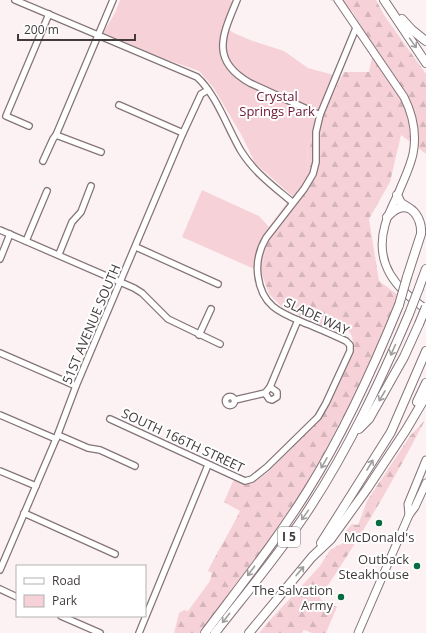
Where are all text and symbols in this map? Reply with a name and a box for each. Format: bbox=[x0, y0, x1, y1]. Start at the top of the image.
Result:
scale bar bbox=[18, 16, 135, 42]
text: 200 m bbox=[24, 21, 59, 38]
one-way arrow bbox=[409, 37, 417, 48]
park label: Crystal Springs Park bbox=[239, 87, 315, 120]
street label: 51ST AVENUE SOUTH bbox=[58, 261, 124, 387]
street label: SLADE WAY bbox=[282, 293, 353, 339]
one-way arrow bbox=[389, 344, 397, 356]
one-way arrow bbox=[378, 390, 386, 402]
street label: SOUTH 166TH STREET bbox=[119, 404, 248, 477]
one-way arrow bbox=[319, 457, 327, 469]
one-way arrow bbox=[367, 459, 375, 471]
one-way arrow bbox=[301, 509, 309, 520]
marker: McDonald's bbox=[374, 518, 384, 528]
road number: I 5 bbox=[278, 527, 300, 547]
place label: McDonald's bbox=[344, 528, 414, 546]
place label: Outback Steakhouse bbox=[339, 550, 409, 583]
marker: Outback Steakhouse bbox=[412, 561, 422, 571]
legend bbox=[16, 565, 146, 617]
one-way arrow bbox=[247, 565, 256, 576]
one-way arrow bbox=[296, 565, 305, 576]
text: Road bbox=[52, 572, 81, 589]
place label: The Salvation Army bbox=[252, 581, 333, 614]
text: Park bbox=[52, 592, 78, 609]
marker: The Salvation Army bbox=[336, 592, 346, 602]
one-way arrow bbox=[222, 613, 231, 624]

